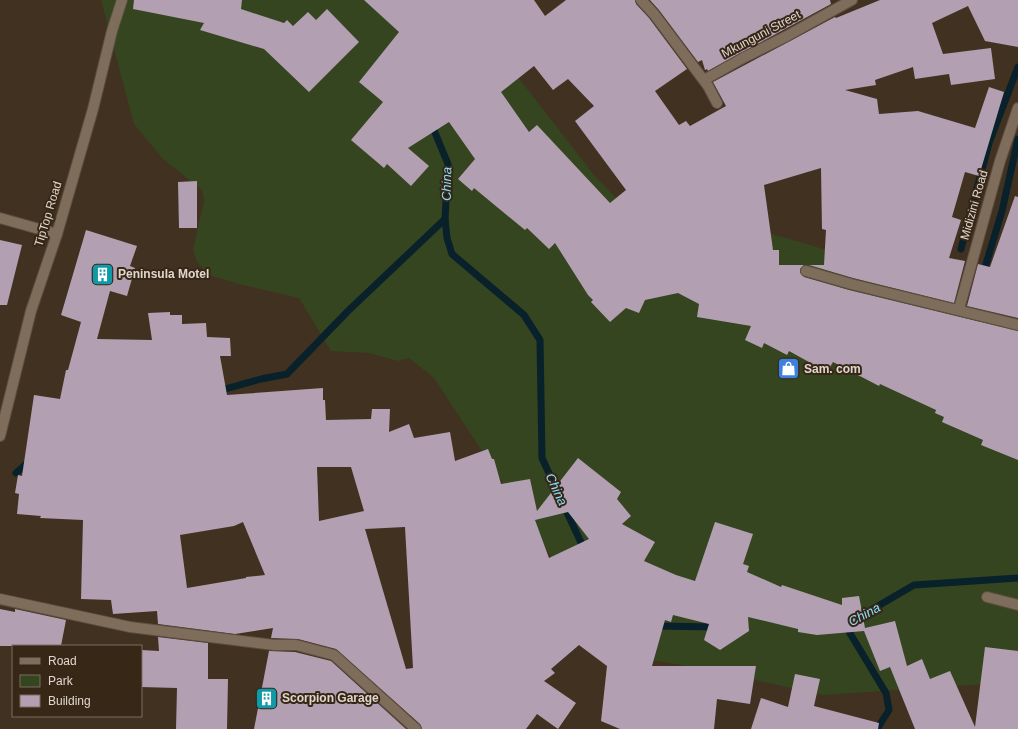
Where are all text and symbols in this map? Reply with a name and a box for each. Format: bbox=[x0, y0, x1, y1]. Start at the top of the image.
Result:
street label: Mkunguni Street bbox=[719, 7, 803, 61]
water label: China bbox=[439, 167, 454, 201]
street label: Midizini Road bbox=[957, 168, 991, 242]
street label: TipTop Road bbox=[31, 180, 65, 248]
building icon: Peninsula Motel bbox=[90, 261, 116, 287]
place label: Peninsula Motel bbox=[118, 267, 209, 281]
shop icon: Sam. com bbox=[775, 356, 801, 382]
place label: Sam. com bbox=[804, 362, 861, 376]
water label: China bbox=[543, 471, 571, 508]
water label: China bbox=[846, 600, 883, 629]
legend bbox=[12, 645, 142, 717]
text: Road bbox=[48, 654, 77, 668]
text: Park bbox=[48, 674, 74, 688]
building icon: Scorpion Garage bbox=[254, 685, 280, 711]
place label: Scorpion Garage bbox=[282, 691, 379, 705]
text: Building bbox=[48, 694, 91, 708]

